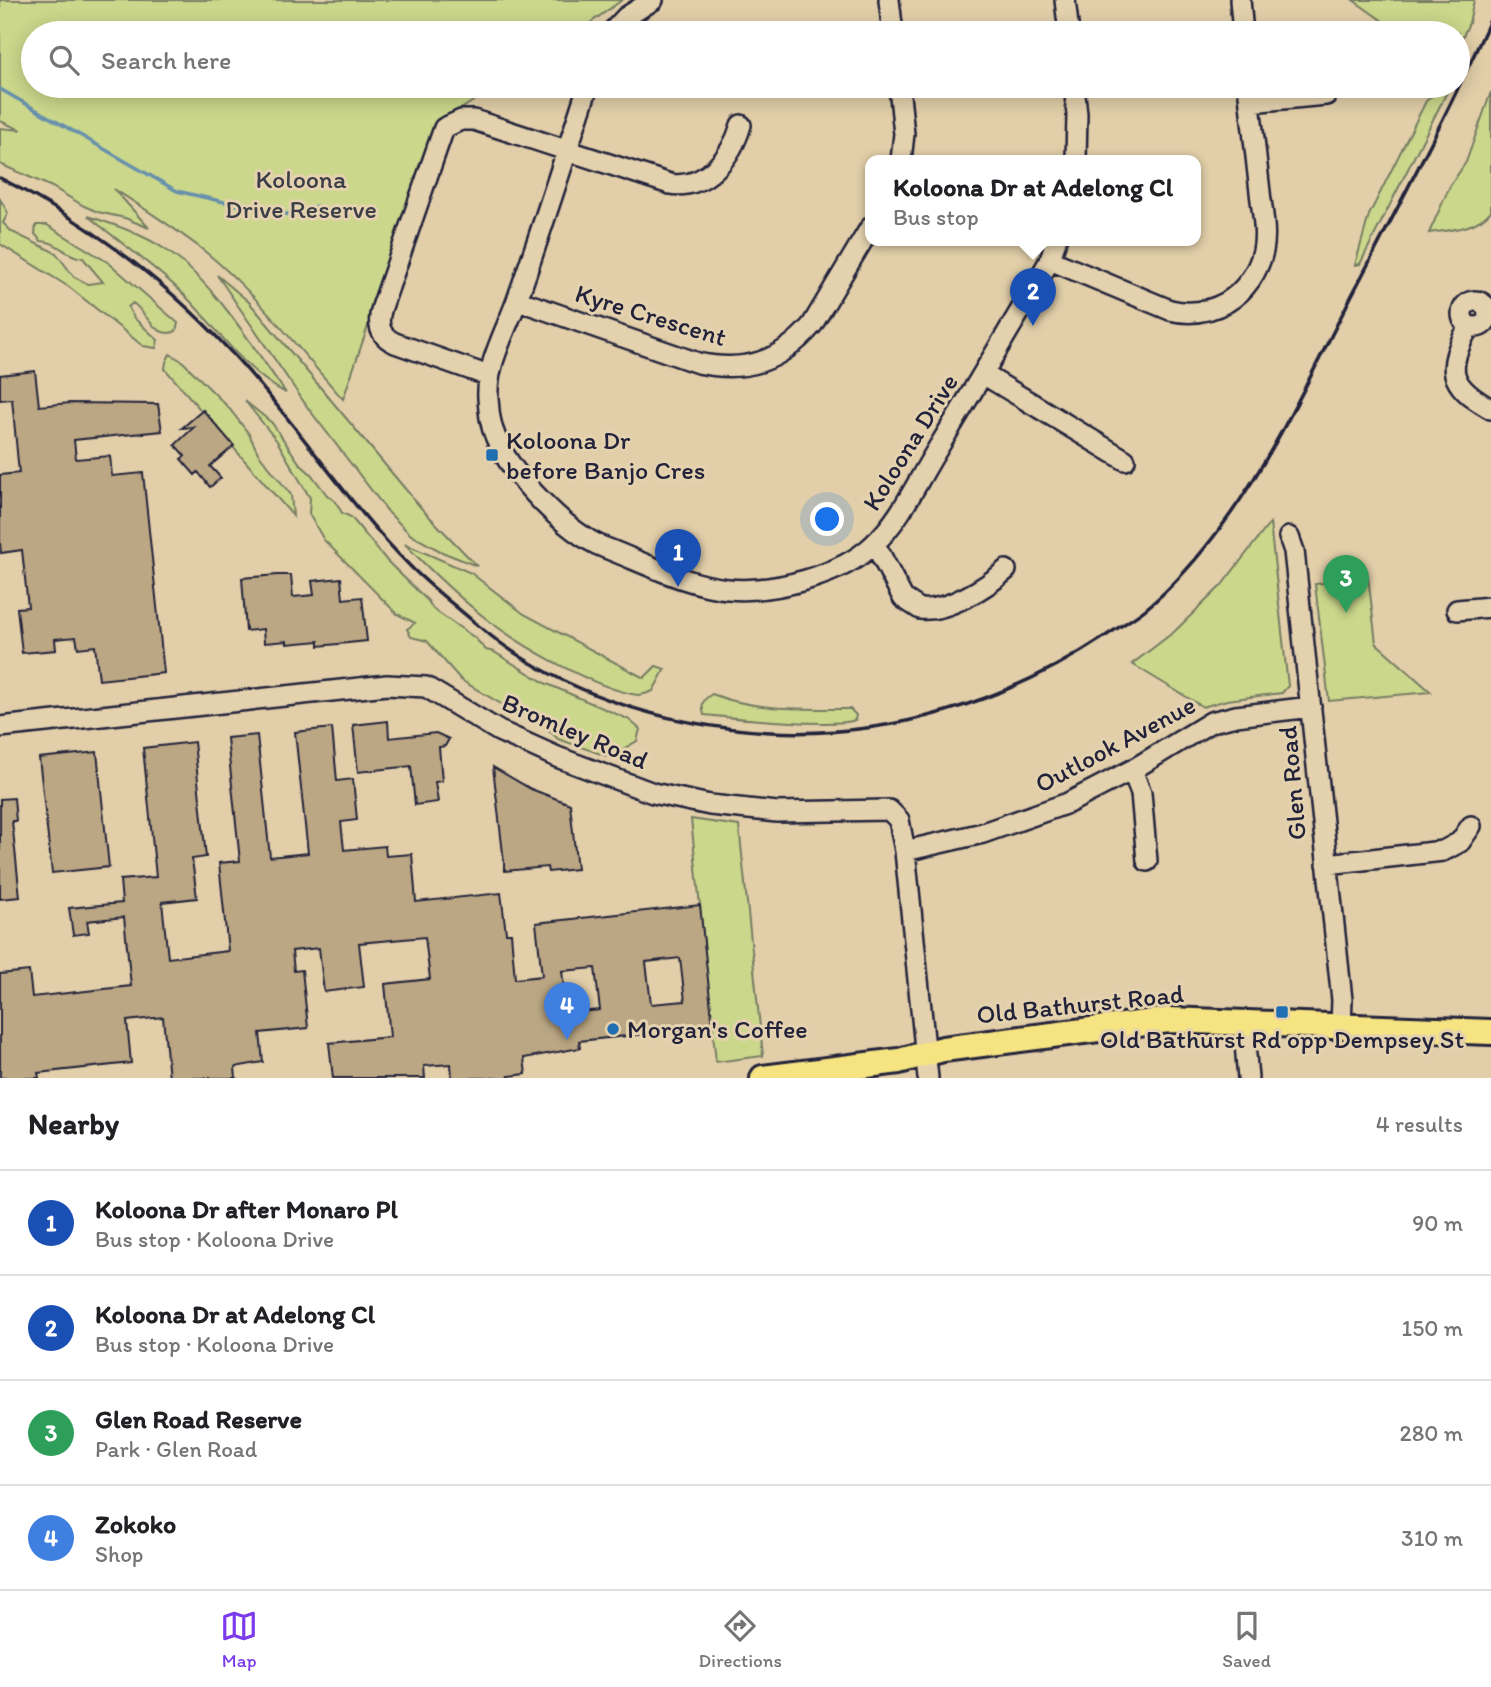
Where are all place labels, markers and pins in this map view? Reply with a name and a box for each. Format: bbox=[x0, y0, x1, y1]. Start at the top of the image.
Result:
pin: 2 bbox=[1010, 268, 1056, 326]
place label: Koloona Dr before Banjo Cres bbox=[506, 424, 705, 486]
marker: Koloona Dr before Banjo Cres bbox=[484, 447, 500, 463]
pin: 1 bbox=[655, 529, 701, 587]
pin: 3 bbox=[1323, 555, 1369, 613]
pin: 4 bbox=[544, 982, 590, 1040]
marker: Old Bathurst Rd opp Dempsey St bbox=[1274, 1004, 1290, 1020]
place label: Morgan's Coffee bbox=[627, 1013, 808, 1045]
marker: Morgan's Coffee bbox=[605, 1021, 621, 1037]
place label: Old Bathurst Rd opp Dempsey St bbox=[1100, 1023, 1464, 1055]

